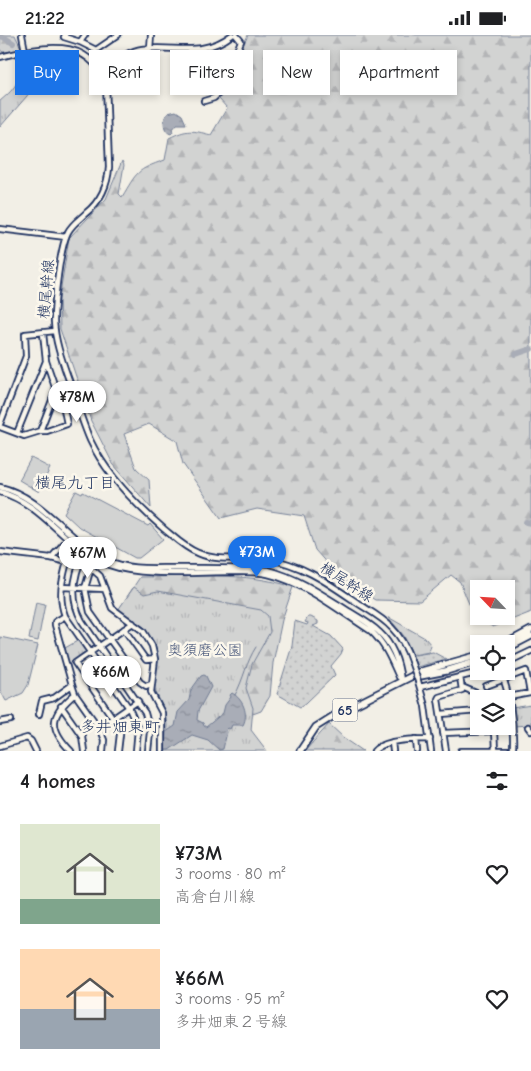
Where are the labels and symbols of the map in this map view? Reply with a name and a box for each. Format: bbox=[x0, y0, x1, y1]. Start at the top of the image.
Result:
street label: 横尾幹線 bbox=[34, 258, 58, 320]
pin: ¥78M bbox=[47, 381, 107, 423]
district label: 横尾九丁目 bbox=[35, 474, 115, 492]
pin: ¥73M bbox=[227, 535, 287, 578]
pin: ¥67M bbox=[58, 537, 118, 579]
street label: 横尾幹線 bbox=[317, 558, 377, 606]
north arrow bbox=[470, 580, 515, 625]
park label: 奥須磨公園 bbox=[167, 641, 243, 659]
pin: ¥66M bbox=[81, 655, 141, 698]
road number: 65 bbox=[332, 699, 358, 721]
district label: 多井畑東町 bbox=[80, 718, 160, 736]

